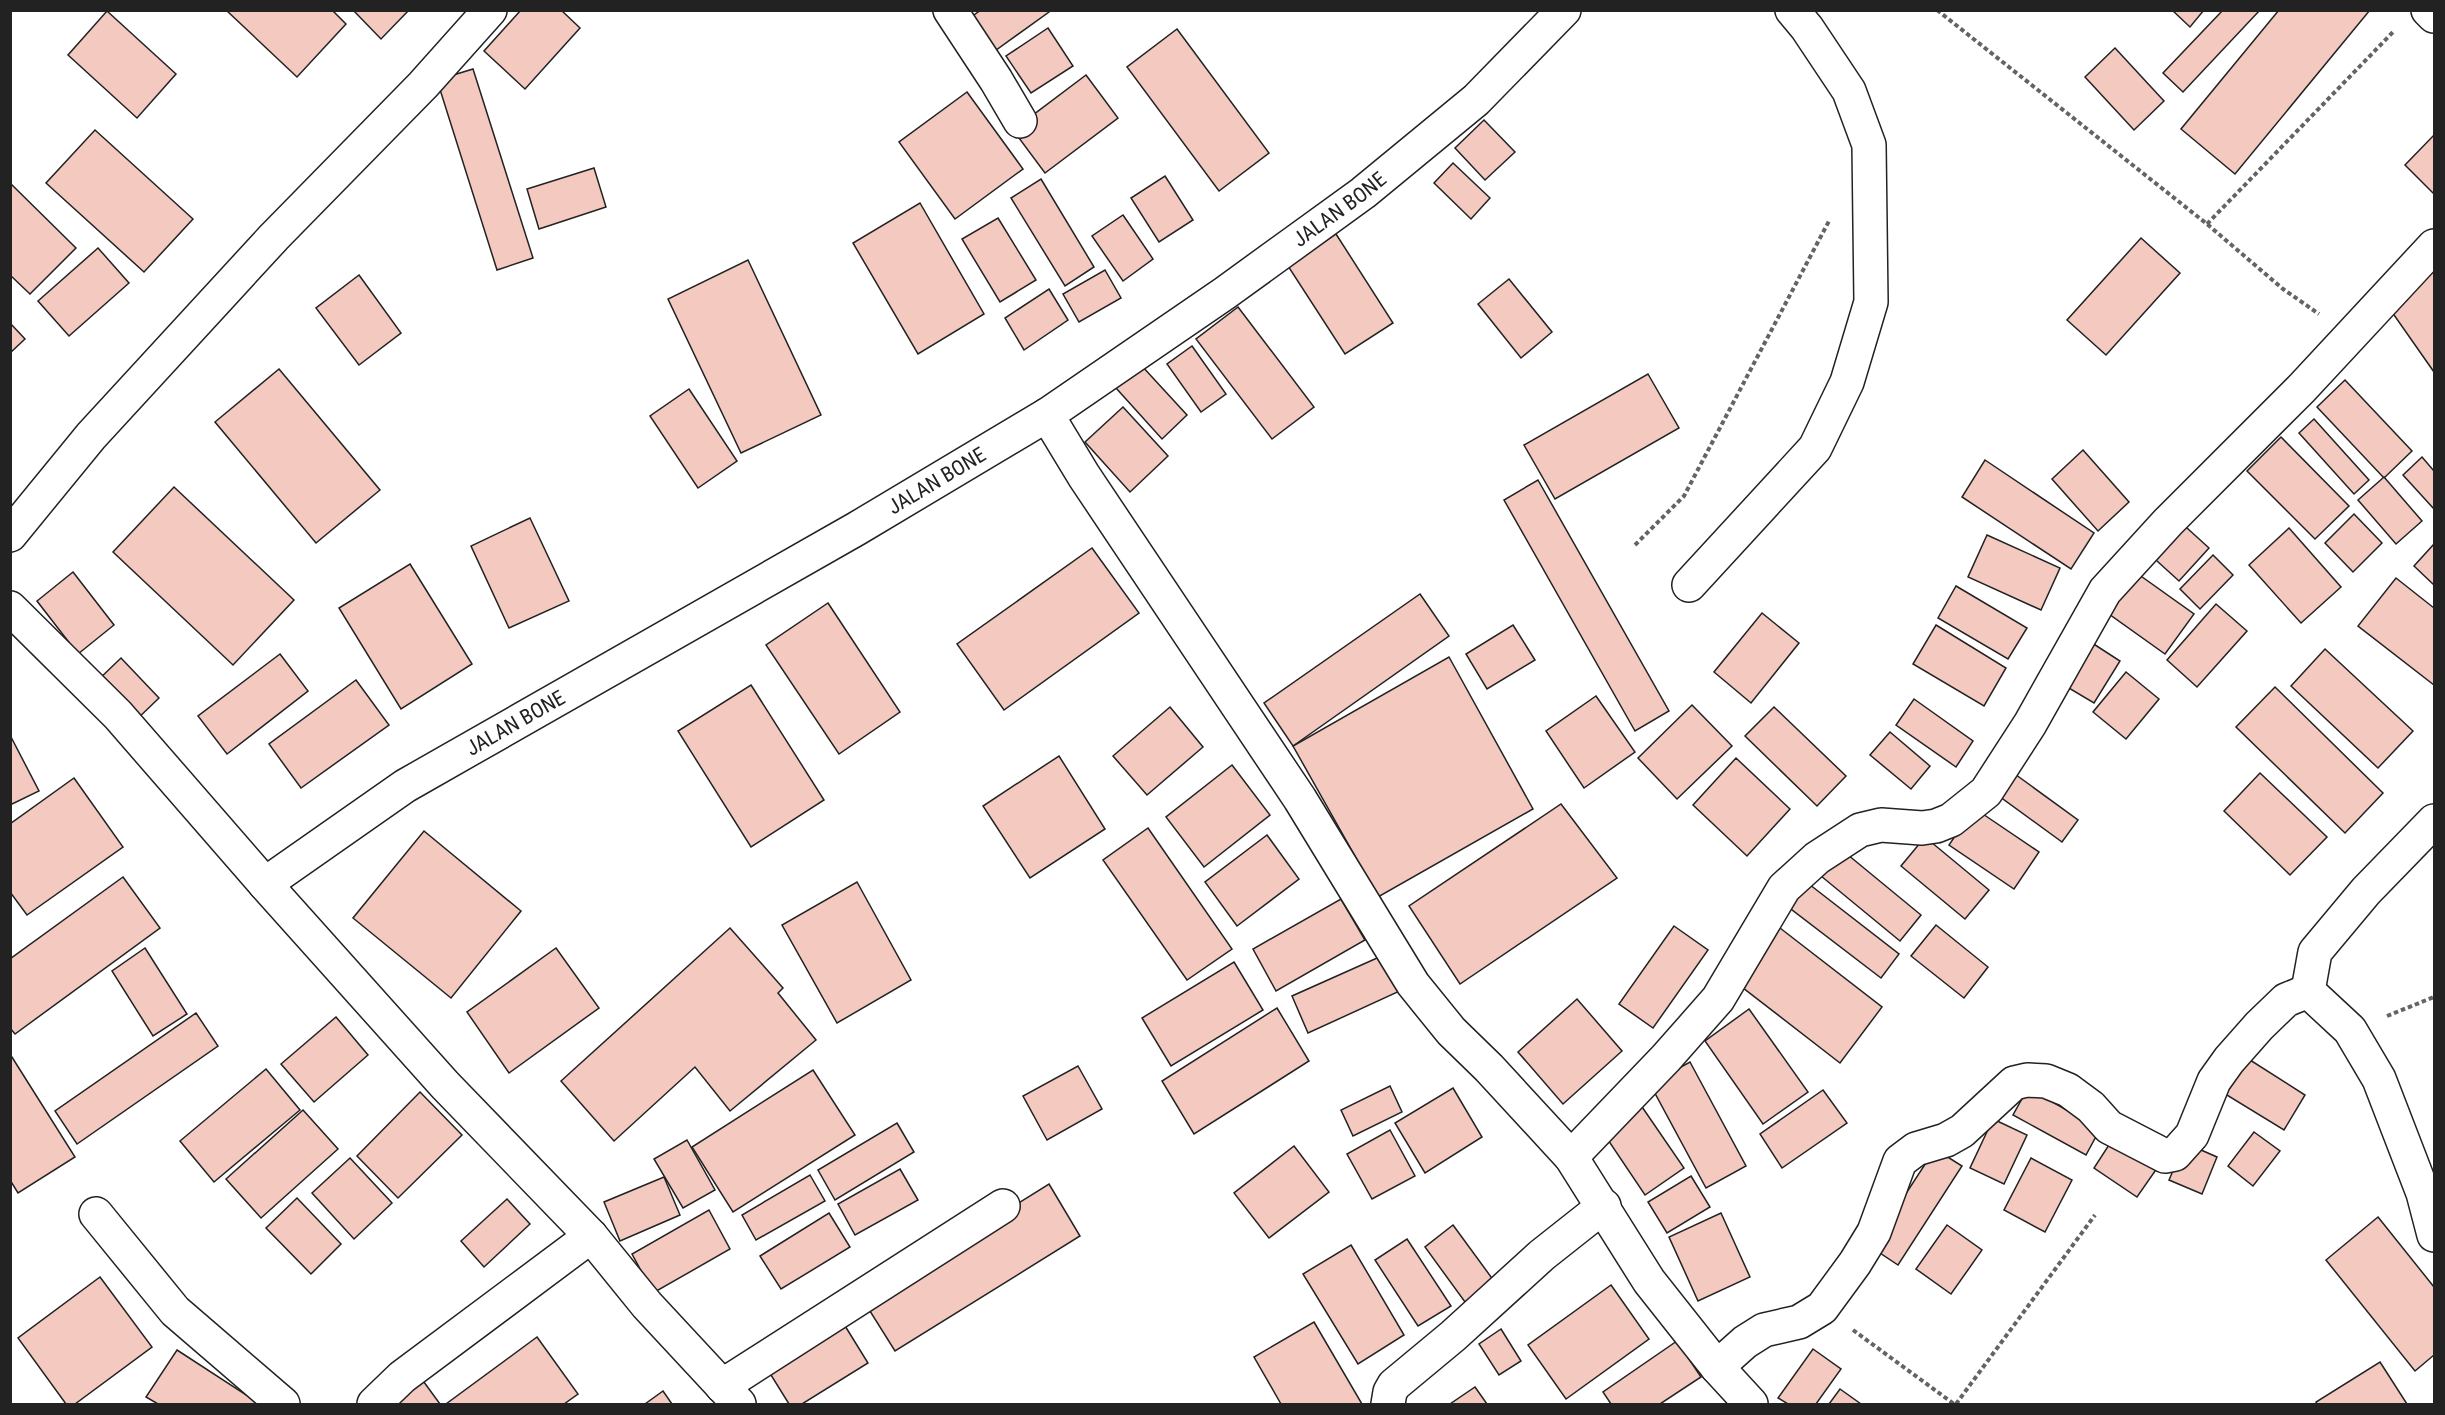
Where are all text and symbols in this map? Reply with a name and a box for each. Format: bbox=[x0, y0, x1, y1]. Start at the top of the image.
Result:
street label: JALAN BONE bbox=[1288, 167, 1391, 252]
street label: JALAN BONE bbox=[883, 442, 990, 519]
street label: JALAN BONE bbox=[462, 685, 569, 761]

